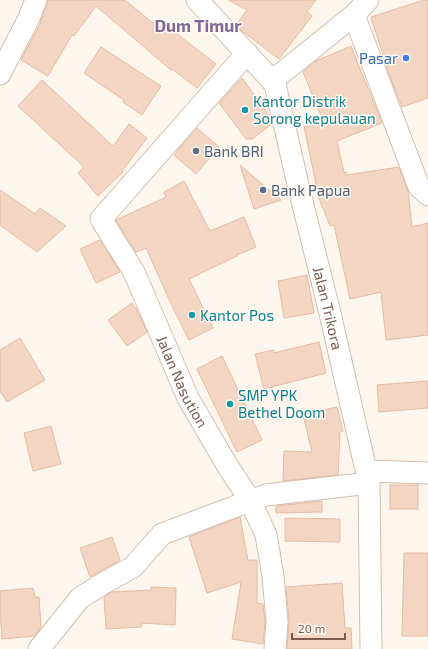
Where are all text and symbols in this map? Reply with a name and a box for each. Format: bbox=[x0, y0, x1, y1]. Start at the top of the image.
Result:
district label: Dum Timur bbox=[154, 15, 242, 35]
place label: Pasar bbox=[359, 49, 398, 67]
marker: Pasar bbox=[401, 53, 411, 63]
place label: Kantor Distrik Sorong kepulauan bbox=[253, 92, 376, 127]
marker: Kantor Distrik Sorong kepulauan bbox=[240, 105, 250, 115]
place label: Bank BRI bbox=[204, 142, 264, 160]
marker: Bank BRI bbox=[191, 146, 201, 156]
place label: Bank Papua bbox=[271, 181, 351, 199]
marker: Bank Papua bbox=[258, 185, 268, 195]
street label: Jalan Trikora bbox=[310, 265, 347, 351]
place label: Kantor Pos bbox=[200, 306, 274, 324]
marker: Kantor Pos bbox=[187, 310, 197, 320]
street label: Jalan Nasution bbox=[153, 332, 212, 430]
place label: SMP YPK Bethel Doom bbox=[238, 386, 325, 421]
marker: SMP YPK Bethel Doom bbox=[225, 399, 235, 409]
scale bar bbox=[292, 615, 345, 641]
text: 20 m bbox=[298, 621, 325, 635]

